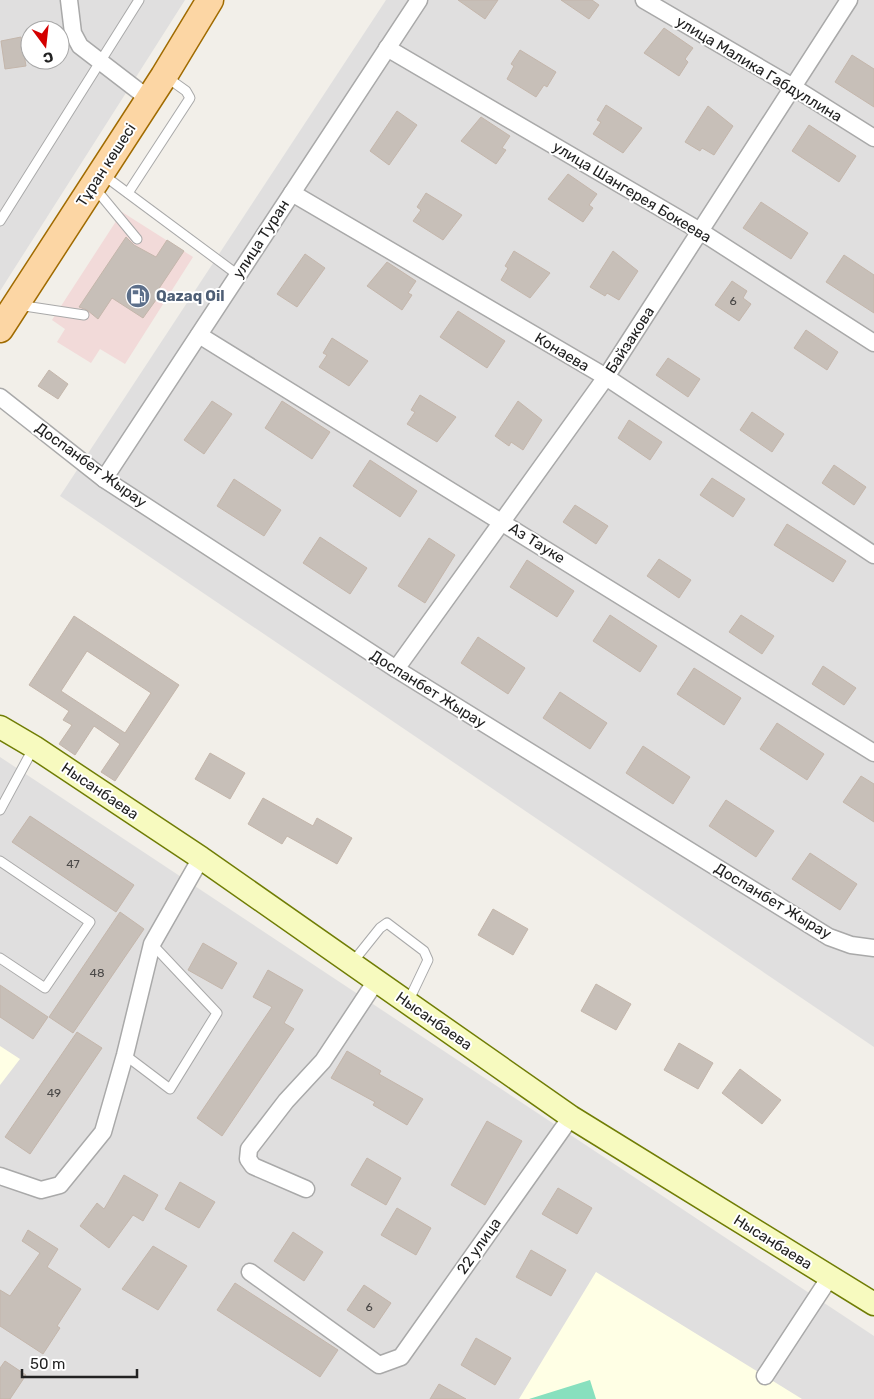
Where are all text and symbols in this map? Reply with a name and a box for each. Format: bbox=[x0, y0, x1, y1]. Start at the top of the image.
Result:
street label: улица Малика Габдуллина bbox=[673, 12, 845, 126]
north arrow bbox=[20, 20, 70, 70]
text: С bbox=[41, 48, 55, 67]
street label: Тұран көшесі bbox=[72, 120, 140, 210]
street label: улица Шангерея Бокеева bbox=[549, 137, 715, 247]
street label: улица Туран bbox=[229, 196, 293, 282]
fuel station icon: Qazaq Oil bbox=[125, 283, 151, 309]
place label: Qazaq Oil bbox=[156, 287, 225, 305]
house number: 6 bbox=[729, 294, 737, 308]
street label: Байзакова bbox=[602, 303, 658, 377]
street label: Конаева bbox=[532, 329, 592, 375]
street label: Доспанбет Жырау bbox=[32, 419, 150, 511]
street label: Аз Тауке bbox=[506, 519, 568, 567]
street label: Доспанбет Жырау bbox=[367, 646, 489, 732]
street label: Нысанбаева bbox=[58, 759, 142, 823]
house number: 47 bbox=[66, 857, 80, 871]
street label: Доспанбет Жырау bbox=[711, 859, 835, 943]
house number: 48 bbox=[89, 966, 105, 980]
street label: Нысанбаева bbox=[392, 988, 476, 1054]
house number: 49 bbox=[47, 1086, 61, 1100]
street label: Нысанбаева bbox=[730, 1211, 816, 1273]
street label: 22 улица bbox=[453, 1214, 505, 1278]
house number: 6 bbox=[365, 1300, 373, 1314]
scale bar bbox=[22, 1346, 138, 1378]
text: 50 m bbox=[30, 1355, 65, 1373]

